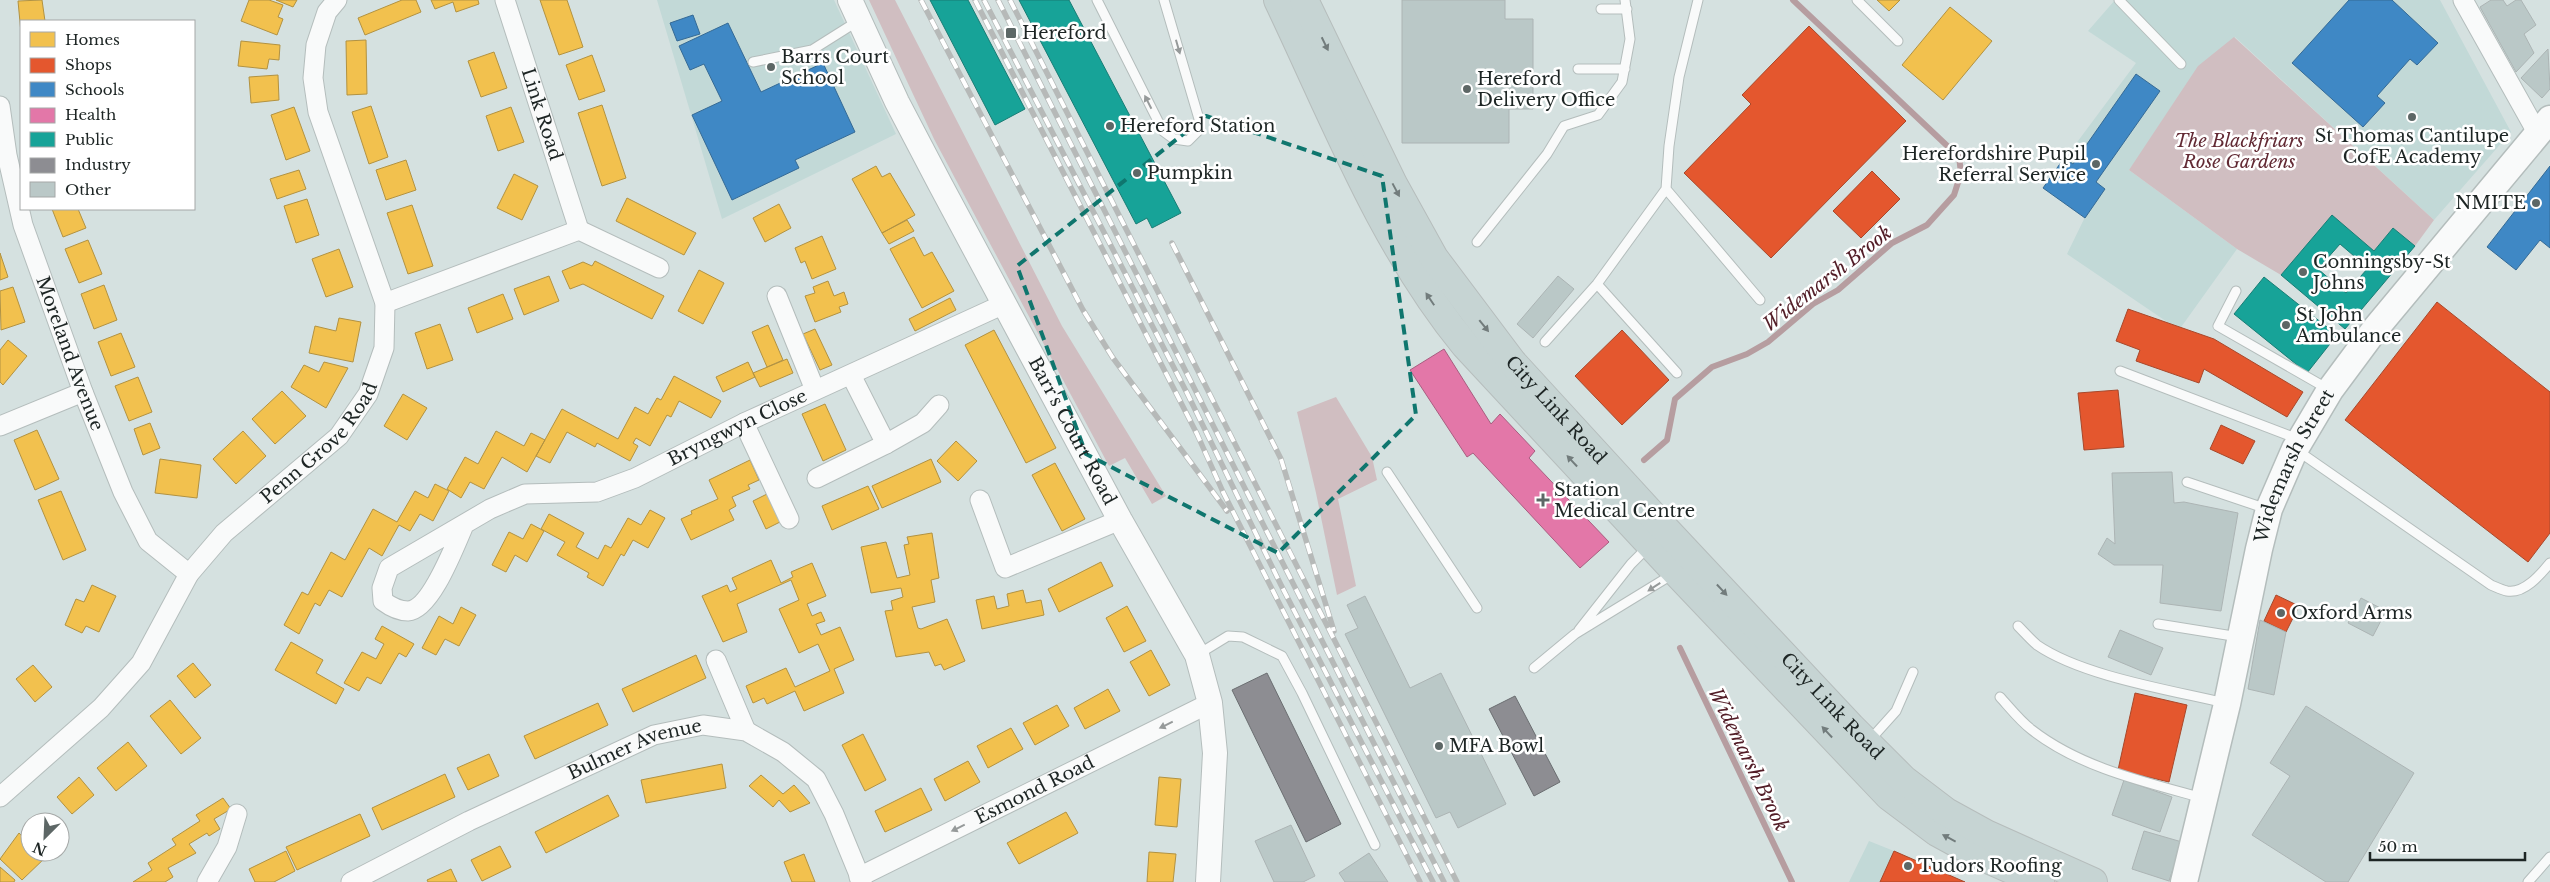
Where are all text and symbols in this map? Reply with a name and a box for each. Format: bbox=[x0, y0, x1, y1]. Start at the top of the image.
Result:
legend bbox=[20, 20, 195, 210]
place label: Hereford bbox=[1022, 22, 1107, 44]
marker: Hereford bbox=[1004, 26, 1018, 40]
text: Homes bbox=[65, 30, 120, 49]
one-way arrow bbox=[1321, 37, 1329, 51]
one-way arrow bbox=[1174, 39, 1182, 54]
place label: Barrs Court School bbox=[781, 46, 889, 89]
text: Shops bbox=[65, 55, 112, 74]
marker: Barrs Court School bbox=[765, 61, 777, 73]
street label: Link Road bbox=[517, 65, 567, 163]
place label: Hereford Delivery Office bbox=[1477, 68, 1615, 111]
text: Schools bbox=[65, 80, 125, 99]
marker: Hereford Delivery Office bbox=[1461, 83, 1473, 95]
one-way arrow bbox=[1144, 94, 1152, 109]
text: Health bbox=[65, 105, 116, 124]
marker: St Thomas Cantilupe CofE Academy bbox=[2406, 111, 2418, 123]
place label: Hereford Station bbox=[1120, 115, 1275, 137]
marker: Hereford Station bbox=[1104, 120, 1116, 132]
place label: St Thomas Cantilupe CofE Academy bbox=[2315, 125, 2509, 168]
text: Public bbox=[65, 130, 113, 149]
park label: The Blackfriars Rose Gardens bbox=[2174, 130, 2304, 173]
place label: Herefordshire Pupil Referral Service bbox=[1902, 143, 2086, 186]
text: Industry bbox=[65, 155, 131, 174]
marker: Herefordshire Pupil Referral Service bbox=[2090, 158, 2102, 170]
place label: Pumpkin bbox=[1147, 162, 1233, 184]
marker: Pumpkin bbox=[1131, 167, 1143, 179]
text: Other bbox=[65, 180, 112, 199]
one-way arrow bbox=[1392, 183, 1400, 197]
place label: NMITE bbox=[2455, 192, 2526, 214]
marker: NMITE bbox=[2530, 197, 2542, 209]
water label: Widemarsh Brook bbox=[1758, 221, 1896, 336]
place label: Conningsby-St Johns bbox=[2311, 251, 2451, 294]
marker: Conningsby-St Johns bbox=[2297, 266, 2309, 278]
street label: Moreland Avenue bbox=[31, 273, 108, 434]
one-way arrow bbox=[1425, 292, 1435, 306]
place label: St John Ambulance bbox=[2295, 304, 2401, 347]
one-way arrow bbox=[1479, 319, 1489, 333]
marker: St John Ambulance bbox=[2280, 319, 2292, 331]
street label: City Link Road bbox=[1501, 351, 1611, 469]
street label: Barr's Court Road bbox=[1024, 353, 1121, 509]
street label: Penn Grove Road bbox=[256, 380, 382, 508]
street label: Bryngwyn Close bbox=[664, 385, 811, 471]
street label: Widemarsh Street bbox=[2250, 385, 2339, 546]
one-way arrow bbox=[1566, 455, 1578, 467]
place label: Station Medical Centre bbox=[1554, 479, 1695, 522]
marker: Station Medical Centre bbox=[1536, 493, 1550, 507]
one-way arrow bbox=[1647, 582, 1660, 592]
one-way arrow bbox=[1716, 583, 1728, 595]
place label: Oxford Arms bbox=[2291, 602, 2413, 624]
marker: Oxford Arms bbox=[2275, 607, 2287, 619]
street label: City Link Road bbox=[1776, 648, 1888, 764]
water label: Widemarsh Brook bbox=[1704, 684, 1793, 835]
street label: Bulmer Avenue bbox=[564, 715, 704, 785]
one-way arrow bbox=[1159, 721, 1174, 729]
one-way arrow bbox=[1821, 727, 1833, 739]
place label: MFA Bowl bbox=[1449, 735, 1544, 757]
marker: MFA Bowl bbox=[1433, 740, 1445, 752]
street label: Esmond Road bbox=[971, 751, 1098, 829]
north arrow bbox=[20, 812, 70, 862]
one-way arrow bbox=[951, 824, 965, 832]
scale bar bbox=[2370, 830, 2525, 862]
one-way arrow bbox=[1941, 834, 1956, 842]
text: 50 m bbox=[2378, 837, 2418, 856]
text: N bbox=[30, 838, 49, 860]
place label: Tudors Roofing bbox=[1918, 855, 2062, 877]
marker: Tudors Roofing bbox=[1902, 860, 1914, 872]

